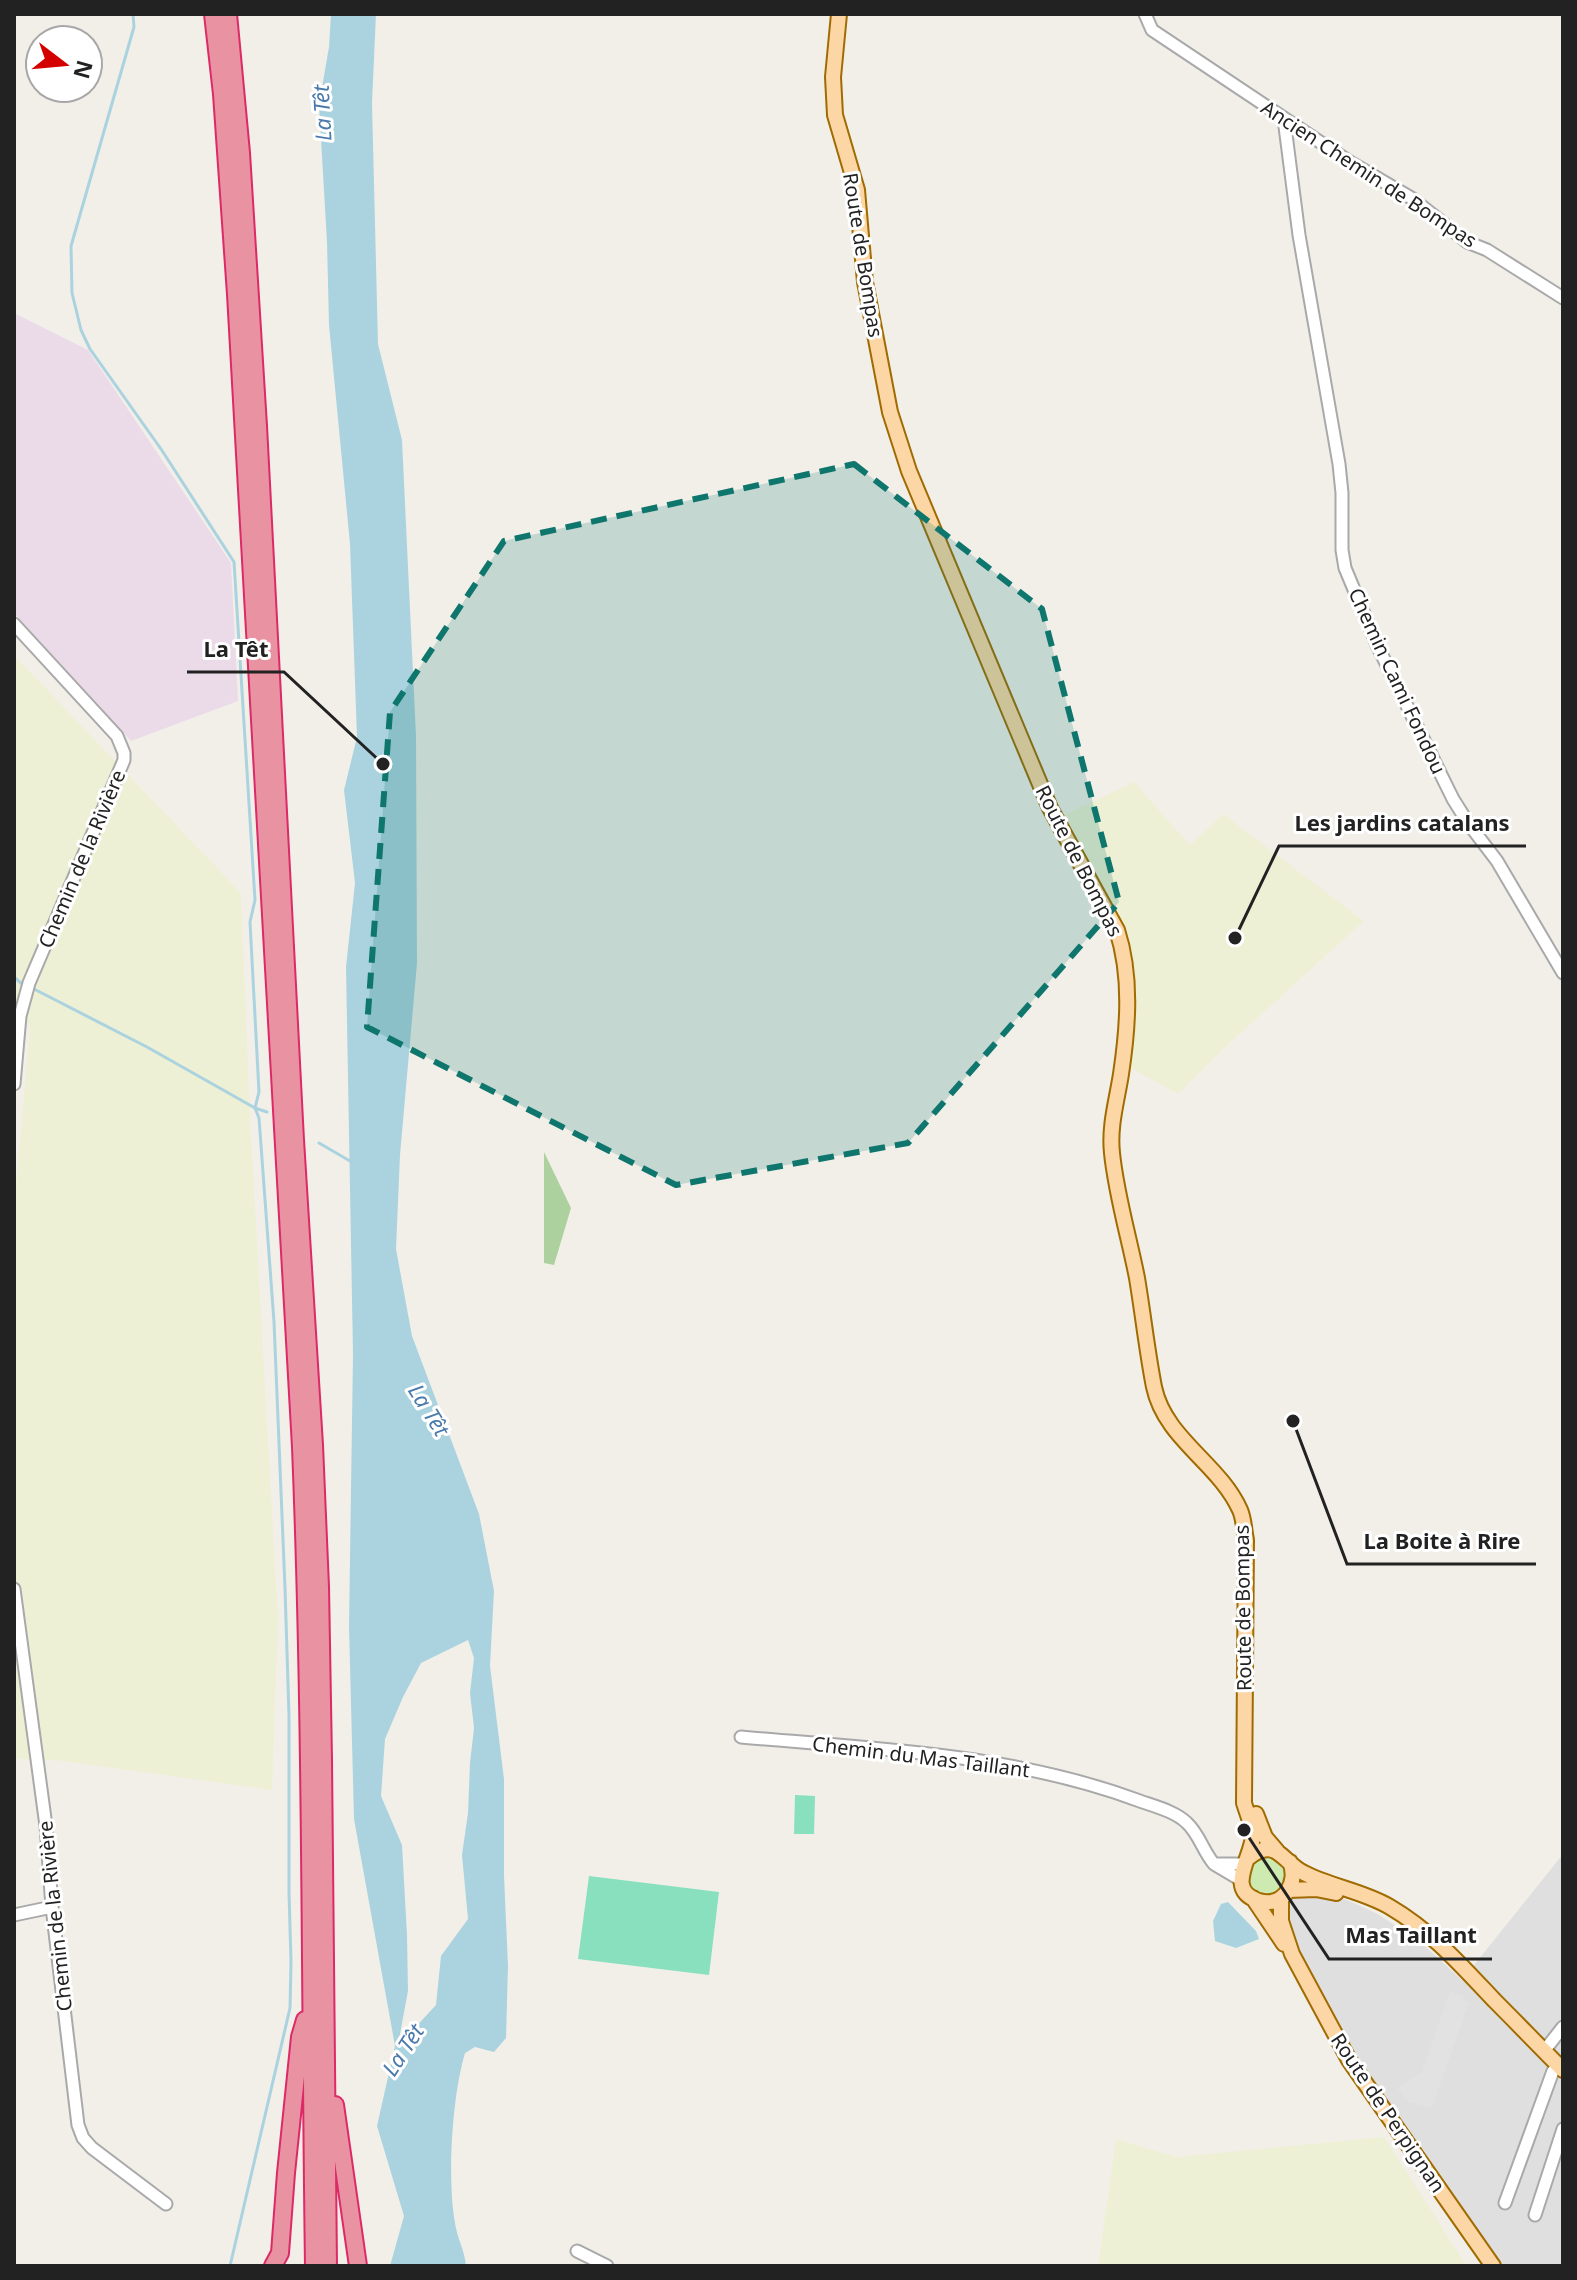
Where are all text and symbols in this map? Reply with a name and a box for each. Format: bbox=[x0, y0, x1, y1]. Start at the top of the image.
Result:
north arrow bbox=[24, 24, 104, 104]
text: N bbox=[67, 57, 101, 83]
water label: La Têt bbox=[304, 82, 337, 142]
street label: Ancien Chemin de Bompas bbox=[1256, 94, 1482, 254]
street label: Route de Bompas bbox=[837, 171, 890, 339]
street label: Chemin Cami Fondou bbox=[1342, 583, 1452, 778]
callout: La Têt bbox=[187, 626, 284, 672]
text: La Têt bbox=[203, 633, 269, 663]
street label: Chemin de la Rivière bbox=[32, 765, 131, 952]
street label: Route de Bompas bbox=[1030, 781, 1129, 941]
callout: Les jardins catalans bbox=[1279, 800, 1526, 846]
text: Les jardins catalans bbox=[1294, 807, 1510, 837]
water label: La Têt bbox=[402, 1378, 458, 1443]
callout: La Boite à Rire bbox=[1347, 1518, 1536, 1564]
street label: Route de Bompas bbox=[1228, 1525, 1257, 1691]
text: La Boite à Rire bbox=[1364, 1525, 1521, 1555]
street label: Chemin du Mas Taillant bbox=[811, 1730, 1031, 1783]
street label: Chemin de la Rivière bbox=[31, 1819, 78, 2013]
callout: Mas Taillant bbox=[1329, 1913, 1492, 1959]
text: Mas Taillant bbox=[1345, 1919, 1477, 1949]
water label: La Têt bbox=[374, 2016, 431, 2081]
street label: Route de Perpignan bbox=[1325, 2028, 1452, 2198]

